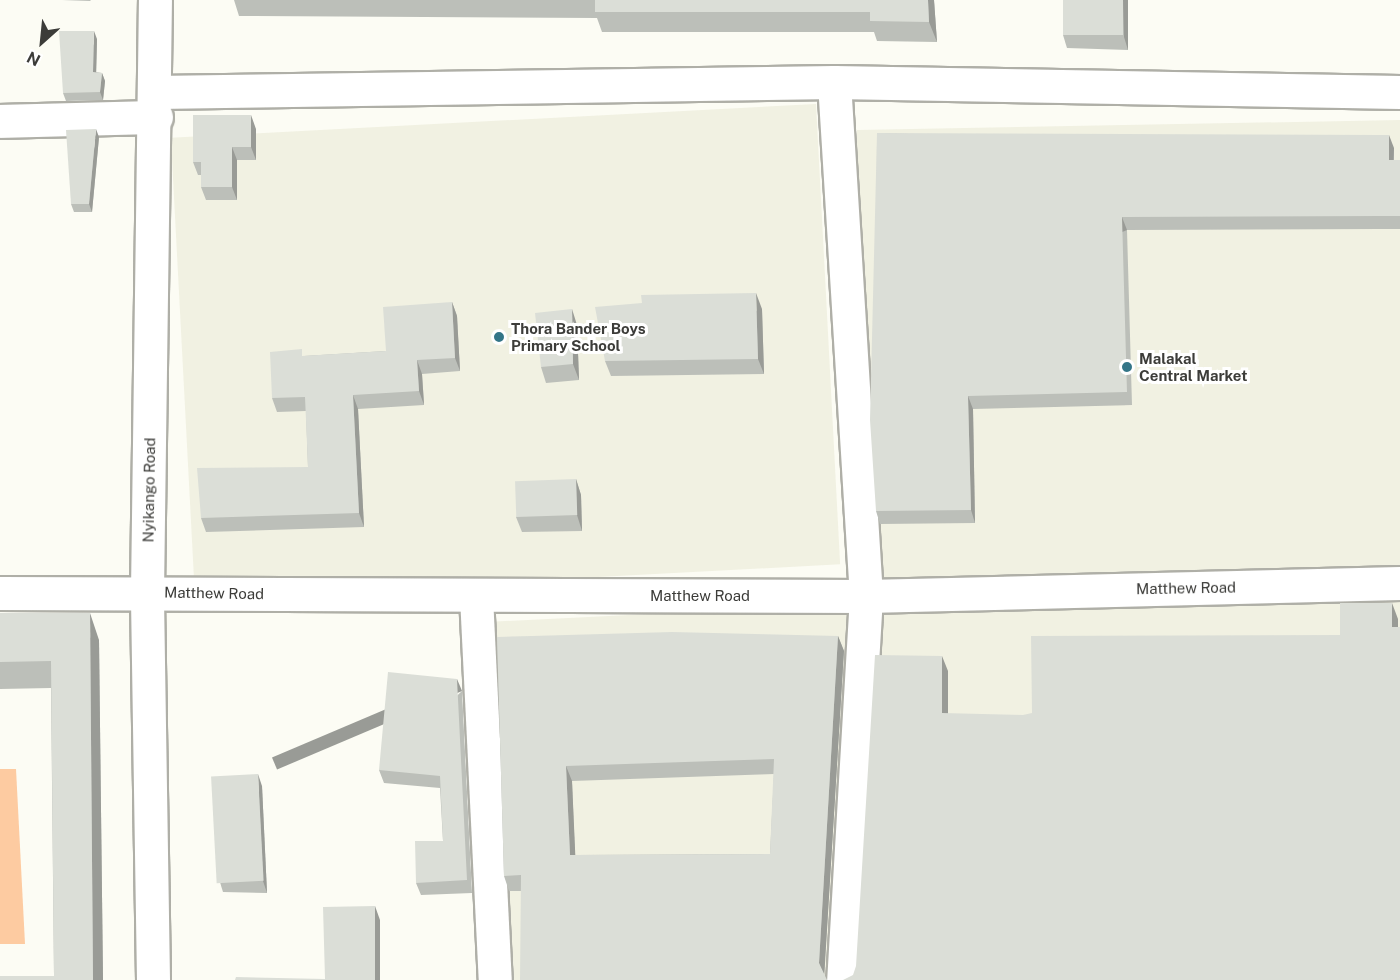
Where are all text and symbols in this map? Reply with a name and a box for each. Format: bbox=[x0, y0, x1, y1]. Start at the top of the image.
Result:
north arrow bbox=[12, 12, 72, 72]
text: N bbox=[24, 47, 43, 70]
place label: Thora Bander Boys Primary School bbox=[511, 319, 646, 354]
marker: Thora Bander Boys Primary School bbox=[492, 330, 506, 344]
place label: Malakal Central Market bbox=[1139, 349, 1247, 384]
marker: Malakal Central Market bbox=[1120, 360, 1134, 374]
street label: Nyikango Road bbox=[139, 437, 159, 543]
street label: Matthew Road bbox=[1136, 578, 1236, 598]
street label: Matthew Road bbox=[164, 583, 264, 603]
street label: Matthew Road bbox=[650, 587, 750, 605]

